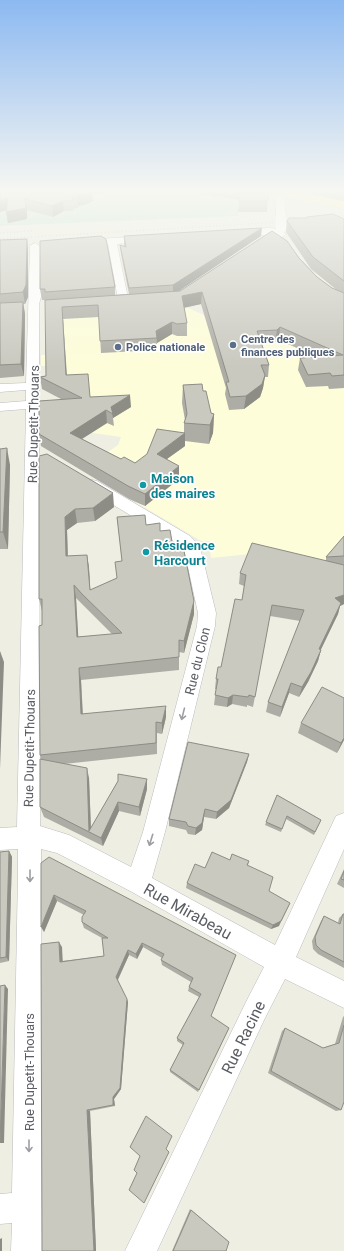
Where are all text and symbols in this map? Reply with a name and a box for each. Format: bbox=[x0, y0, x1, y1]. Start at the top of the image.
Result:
place label: Centre des finances publiques bbox=[241, 333, 335, 359]
marker: Centre des finances publiques bbox=[228, 340, 238, 350]
place label: Police nationale bbox=[126, 341, 205, 354]
marker: Police nationale bbox=[113, 342, 123, 352]
street label: Rue Dupetit-Thouars bbox=[25, 365, 42, 483]
place label: Maison des maires bbox=[151, 471, 216, 501]
marker: Maison des maires bbox=[138, 480, 148, 490]
place label: Résidence Harcourt bbox=[154, 538, 215, 568]
marker: Résidence Harcourt bbox=[141, 547, 151, 557]
street label: Rue du Clon bbox=[182, 626, 213, 697]
street label: Rue Dupetit-Thouars bbox=[21, 689, 38, 807]
one-way arrow bbox=[179, 707, 187, 720]
one-way arrow bbox=[147, 834, 154, 847]
one-way arrow bbox=[26, 869, 34, 882]
street label: Rue Mirabeau bbox=[140, 879, 235, 943]
street label: Rue Racine bbox=[218, 997, 269, 1077]
street label: Rue Dupetit-Thouars bbox=[22, 1013, 37, 1131]
one-way arrow bbox=[25, 1139, 33, 1152]

